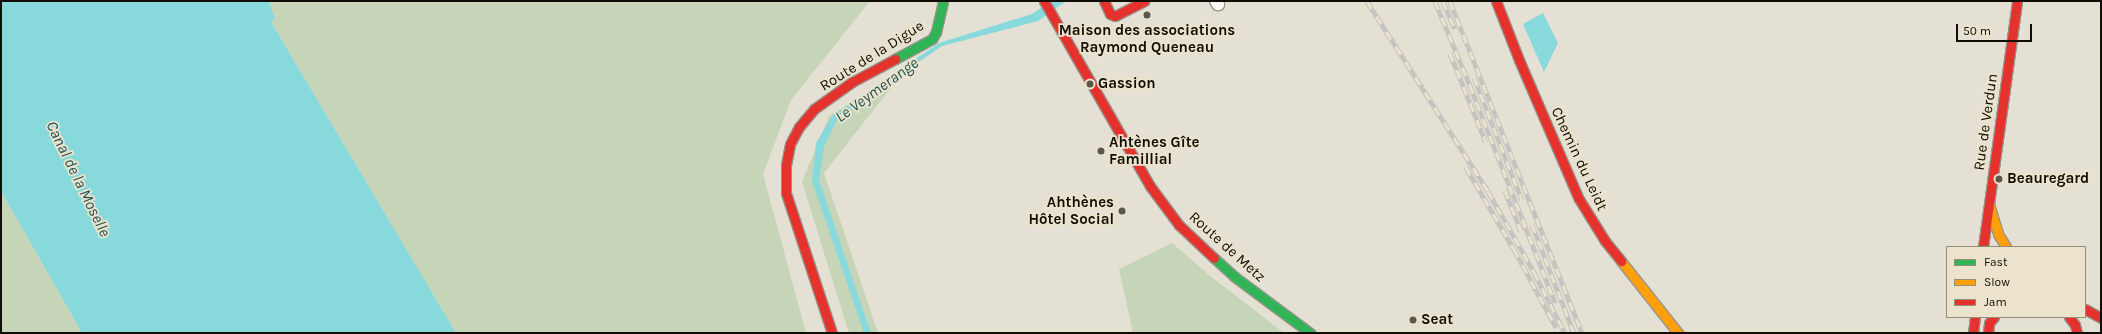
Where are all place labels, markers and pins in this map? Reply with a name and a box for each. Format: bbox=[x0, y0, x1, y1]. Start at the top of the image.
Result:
marker: Maison des associations Raymond Queneau bbox=[1142, 10, 1152, 20]
place label: Maison des associations Raymond Queneau bbox=[1059, 21, 1235, 56]
place label: Gassion bbox=[1098, 75, 1156, 93]
marker: Gassion bbox=[1085, 79, 1095, 89]
place label: Ahtènes Gîte Famillial bbox=[1109, 133, 1200, 168]
marker: Ahtènes Gîte Famillial bbox=[1096, 146, 1106, 156]
place label: Beauregard bbox=[2007, 170, 2089, 188]
marker: Beauregard bbox=[1994, 174, 2004, 184]
place label: Ahthènes Hôtel Social bbox=[1028, 193, 1114, 228]
marker: Ahthènes Hôtel Social bbox=[1117, 206, 1127, 216]
place label: Seat bbox=[1421, 311, 1453, 329]
marker: Seat bbox=[1408, 315, 1418, 325]

